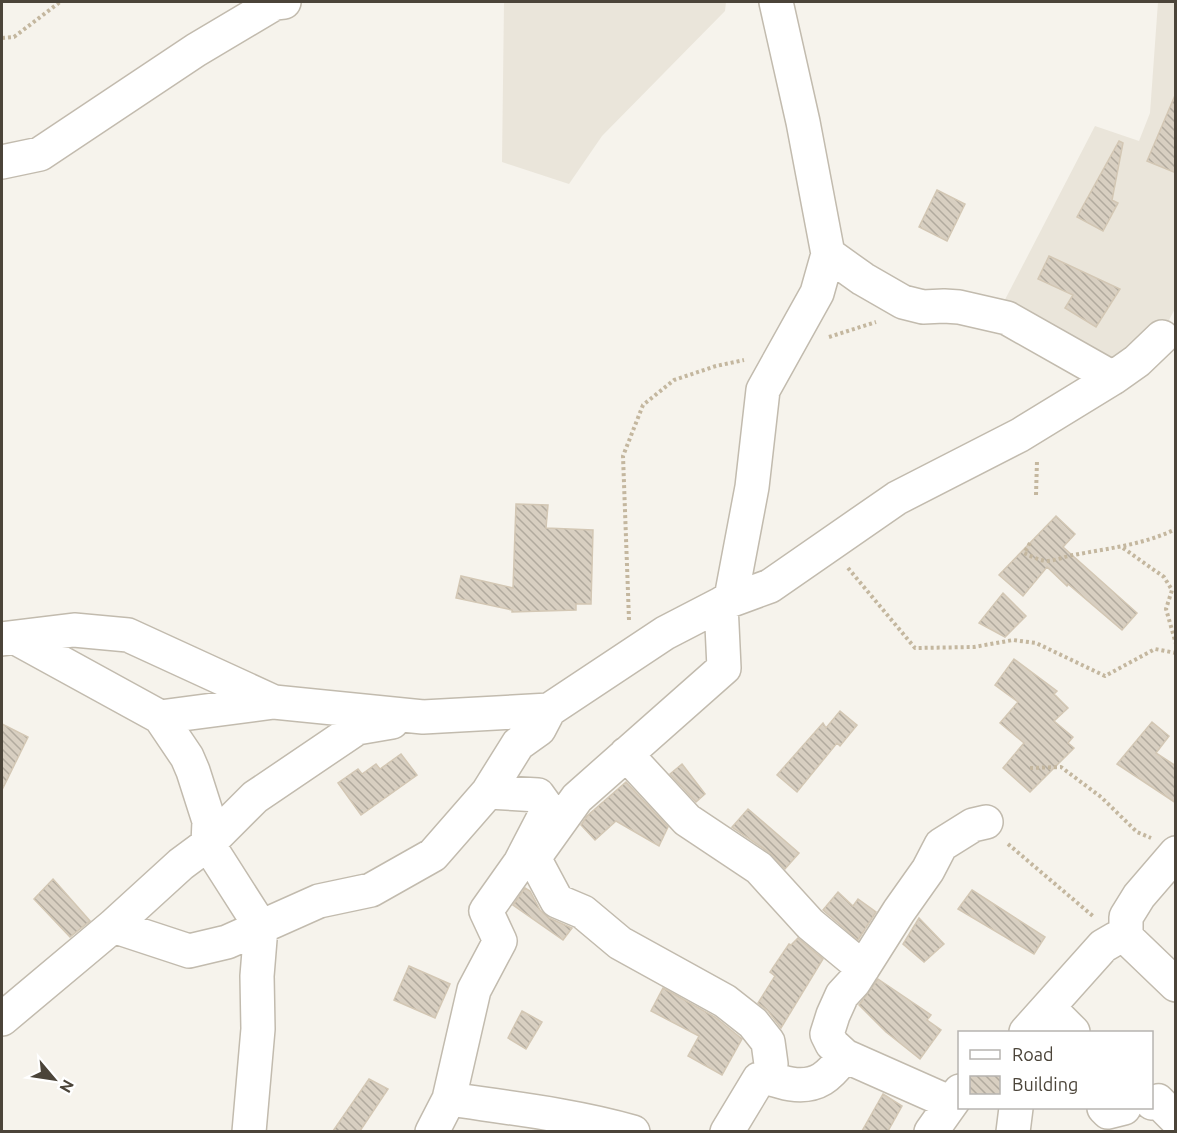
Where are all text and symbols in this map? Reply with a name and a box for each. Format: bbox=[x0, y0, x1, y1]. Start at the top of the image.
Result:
legend bbox=[958, 1031, 1153, 1109]
text: Road bbox=[1012, 1044, 1054, 1064]
north arrow bbox=[24, 1049, 84, 1109]
text: Building bbox=[1012, 1074, 1078, 1094]
text: N bbox=[56, 1077, 78, 1096]

